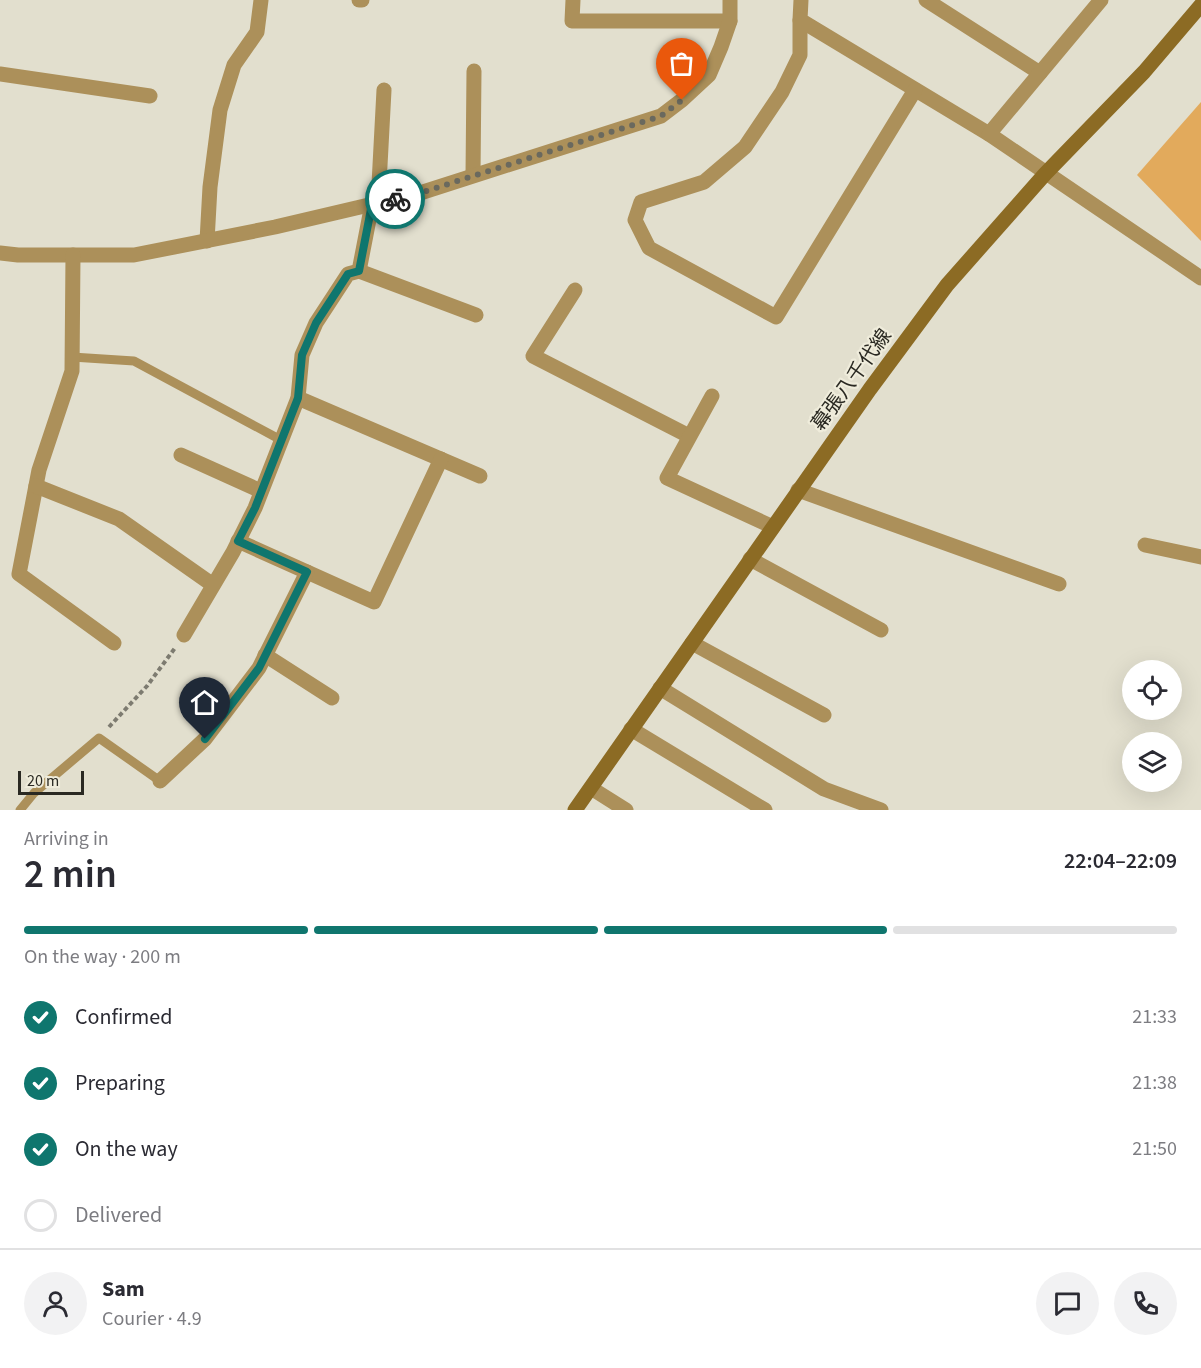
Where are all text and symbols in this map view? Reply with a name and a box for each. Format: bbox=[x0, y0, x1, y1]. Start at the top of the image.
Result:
pin bbox=[656, 38, 707, 100]
icon: bag bbox=[665, 47, 698, 80]
courier bbox=[365, 169, 425, 229]
icon: bike bbox=[379, 183, 412, 216]
street label: 幕張八千代線 bbox=[805, 323, 899, 437]
map controls bbox=[1122, 660, 1182, 792]
button: locate bbox=[1122, 660, 1182, 720]
pin bbox=[179, 677, 230, 739]
icon: home bbox=[188, 686, 221, 719]
button: layers bbox=[1122, 732, 1182, 792]
scale bar bbox=[18, 768, 84, 796]
text: 20 m bbox=[27, 770, 59, 792]
text: Arriving in bbox=[24, 825, 109, 853]
text: 22:04–22:09 bbox=[1064, 845, 1177, 877]
text: 2 min bbox=[24, 847, 117, 903]
text: On the way · 200 m bbox=[24, 943, 181, 971]
icon: check bbox=[24, 1001, 57, 1034]
text: Confirmed bbox=[75, 1001, 172, 1033]
text: 21:33 bbox=[1132, 1003, 1177, 1031]
icon: check bbox=[24, 1067, 57, 1100]
text: Preparing bbox=[75, 1067, 165, 1099]
text: 21:38 bbox=[1132, 1069, 1177, 1097]
icon: check bbox=[24, 1133, 57, 1166]
text: On the way bbox=[75, 1133, 178, 1165]
text: 21:50 bbox=[1132, 1135, 1177, 1163]
text: Delivered bbox=[75, 1199, 162, 1231]
button: person bbox=[24, 1272, 87, 1335]
button: chat bbox=[1036, 1272, 1099, 1335]
button: phone bbox=[1114, 1272, 1177, 1335]
text: Sam bbox=[102, 1273, 145, 1305]
text: Courier · 4.9 bbox=[102, 1305, 202, 1333]

